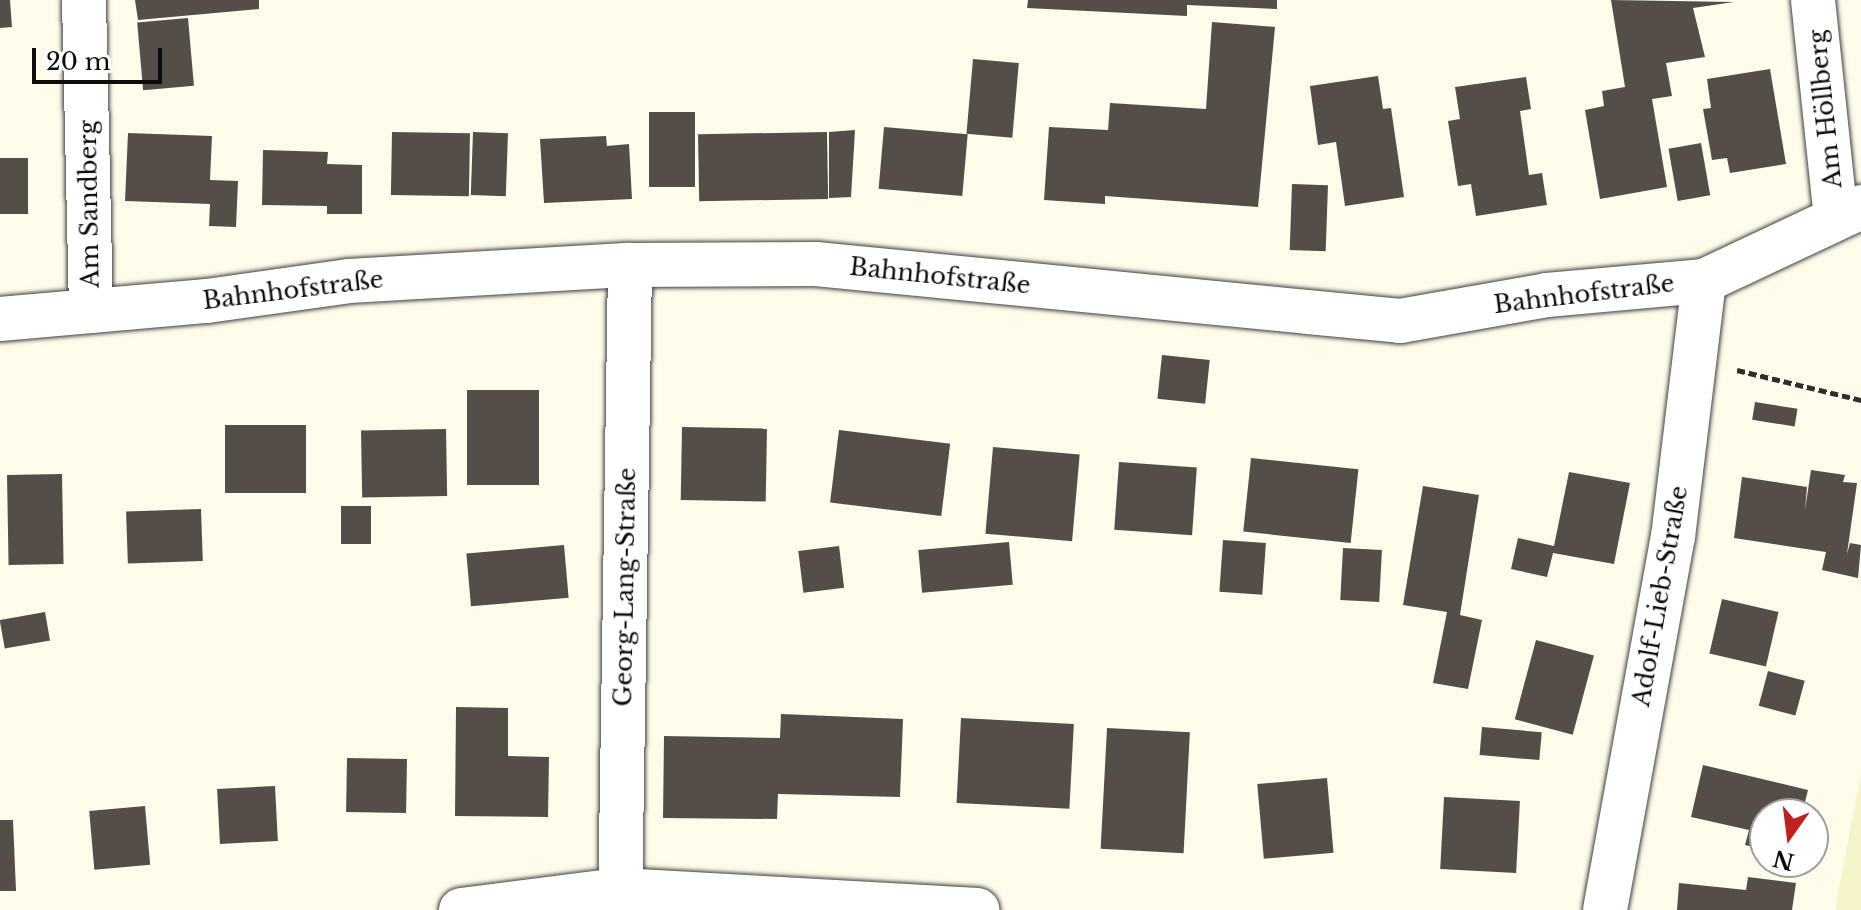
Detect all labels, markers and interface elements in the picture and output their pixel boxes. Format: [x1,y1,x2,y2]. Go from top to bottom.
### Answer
street label: Am Höllberg [1802,28,1848,190]
scale bar [36,32,166,82]
text: 20 m [46,47,111,76]
street label: Am Sandberg [73,120,105,288]
street label: Bahnhofstraße [848,252,1032,300]
street label: Bahnhofstraße [201,265,385,315]
street label: Bahnhofstraße [1492,269,1676,319]
street label: Georg-Lang-Straße [609,467,641,707]
street label: Adolf-Lieb-Straße [1626,483,1694,709]
north arrow [1749,798,1829,878]
text: N [1770,844,1797,875]

